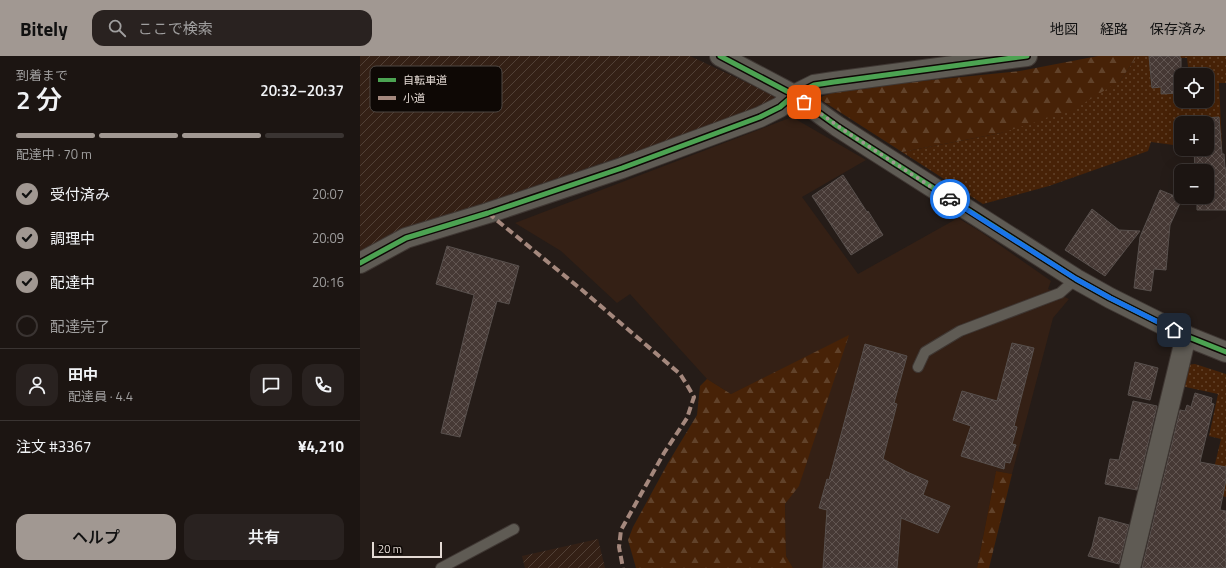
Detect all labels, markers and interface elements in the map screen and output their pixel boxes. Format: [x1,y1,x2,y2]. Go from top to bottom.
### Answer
search box [92,10,372,46]
text: Bitely [20,14,68,43]
icon: search [106,17,128,39]
text: ここで検索 [138,17,213,40]
text: 地図 [1050,18,1078,39]
text: 経路 [1100,18,1128,39]
text: 保存済み [1150,18,1206,39]
text: 到着まで [16,65,68,85]
legend [370,66,502,112]
map controls [1174,68,1214,204]
button: locate [1174,68,1214,108]
text: 自転車道 [403,72,447,88]
text: 20:32–20:37 [260,79,344,102]
text: 2 分 [16,80,62,119]
pin [787,85,821,119]
text: 小道 [403,90,425,106]
icon: bag [793,91,815,113]
button: + [1174,116,1214,156]
text: 配達中 · 70 m [16,144,92,164]
button: − [1174,164,1214,204]
courier [930,179,970,219]
icon: check [16,183,38,205]
text: 受付済み [50,183,110,206]
text: 20:07 [312,184,344,204]
icon: car [939,188,961,210]
icon: check [16,227,38,249]
text: 調理中 [50,227,95,250]
text: 20:09 [312,228,344,248]
icon: check [16,271,38,293]
text: 配達中 [50,271,95,294]
text: 20:16 [312,272,344,292]
pin [1157,313,1191,347]
text: 配達完了 [50,315,110,338]
icon: home [1163,319,1185,341]
text: 田中 [68,363,98,386]
button: person [16,364,58,406]
button: chat [250,364,292,406]
button: phone [302,364,344,406]
text: 配達員 · 4.4 [68,386,133,406]
text: 注文 #3367 [16,435,91,458]
text: ¥4,210 [298,435,344,458]
button: ヘルプ [16,514,176,560]
button: 共有 [184,514,344,560]
scale bar [372,540,442,559]
text: 20 m [378,541,402,557]

